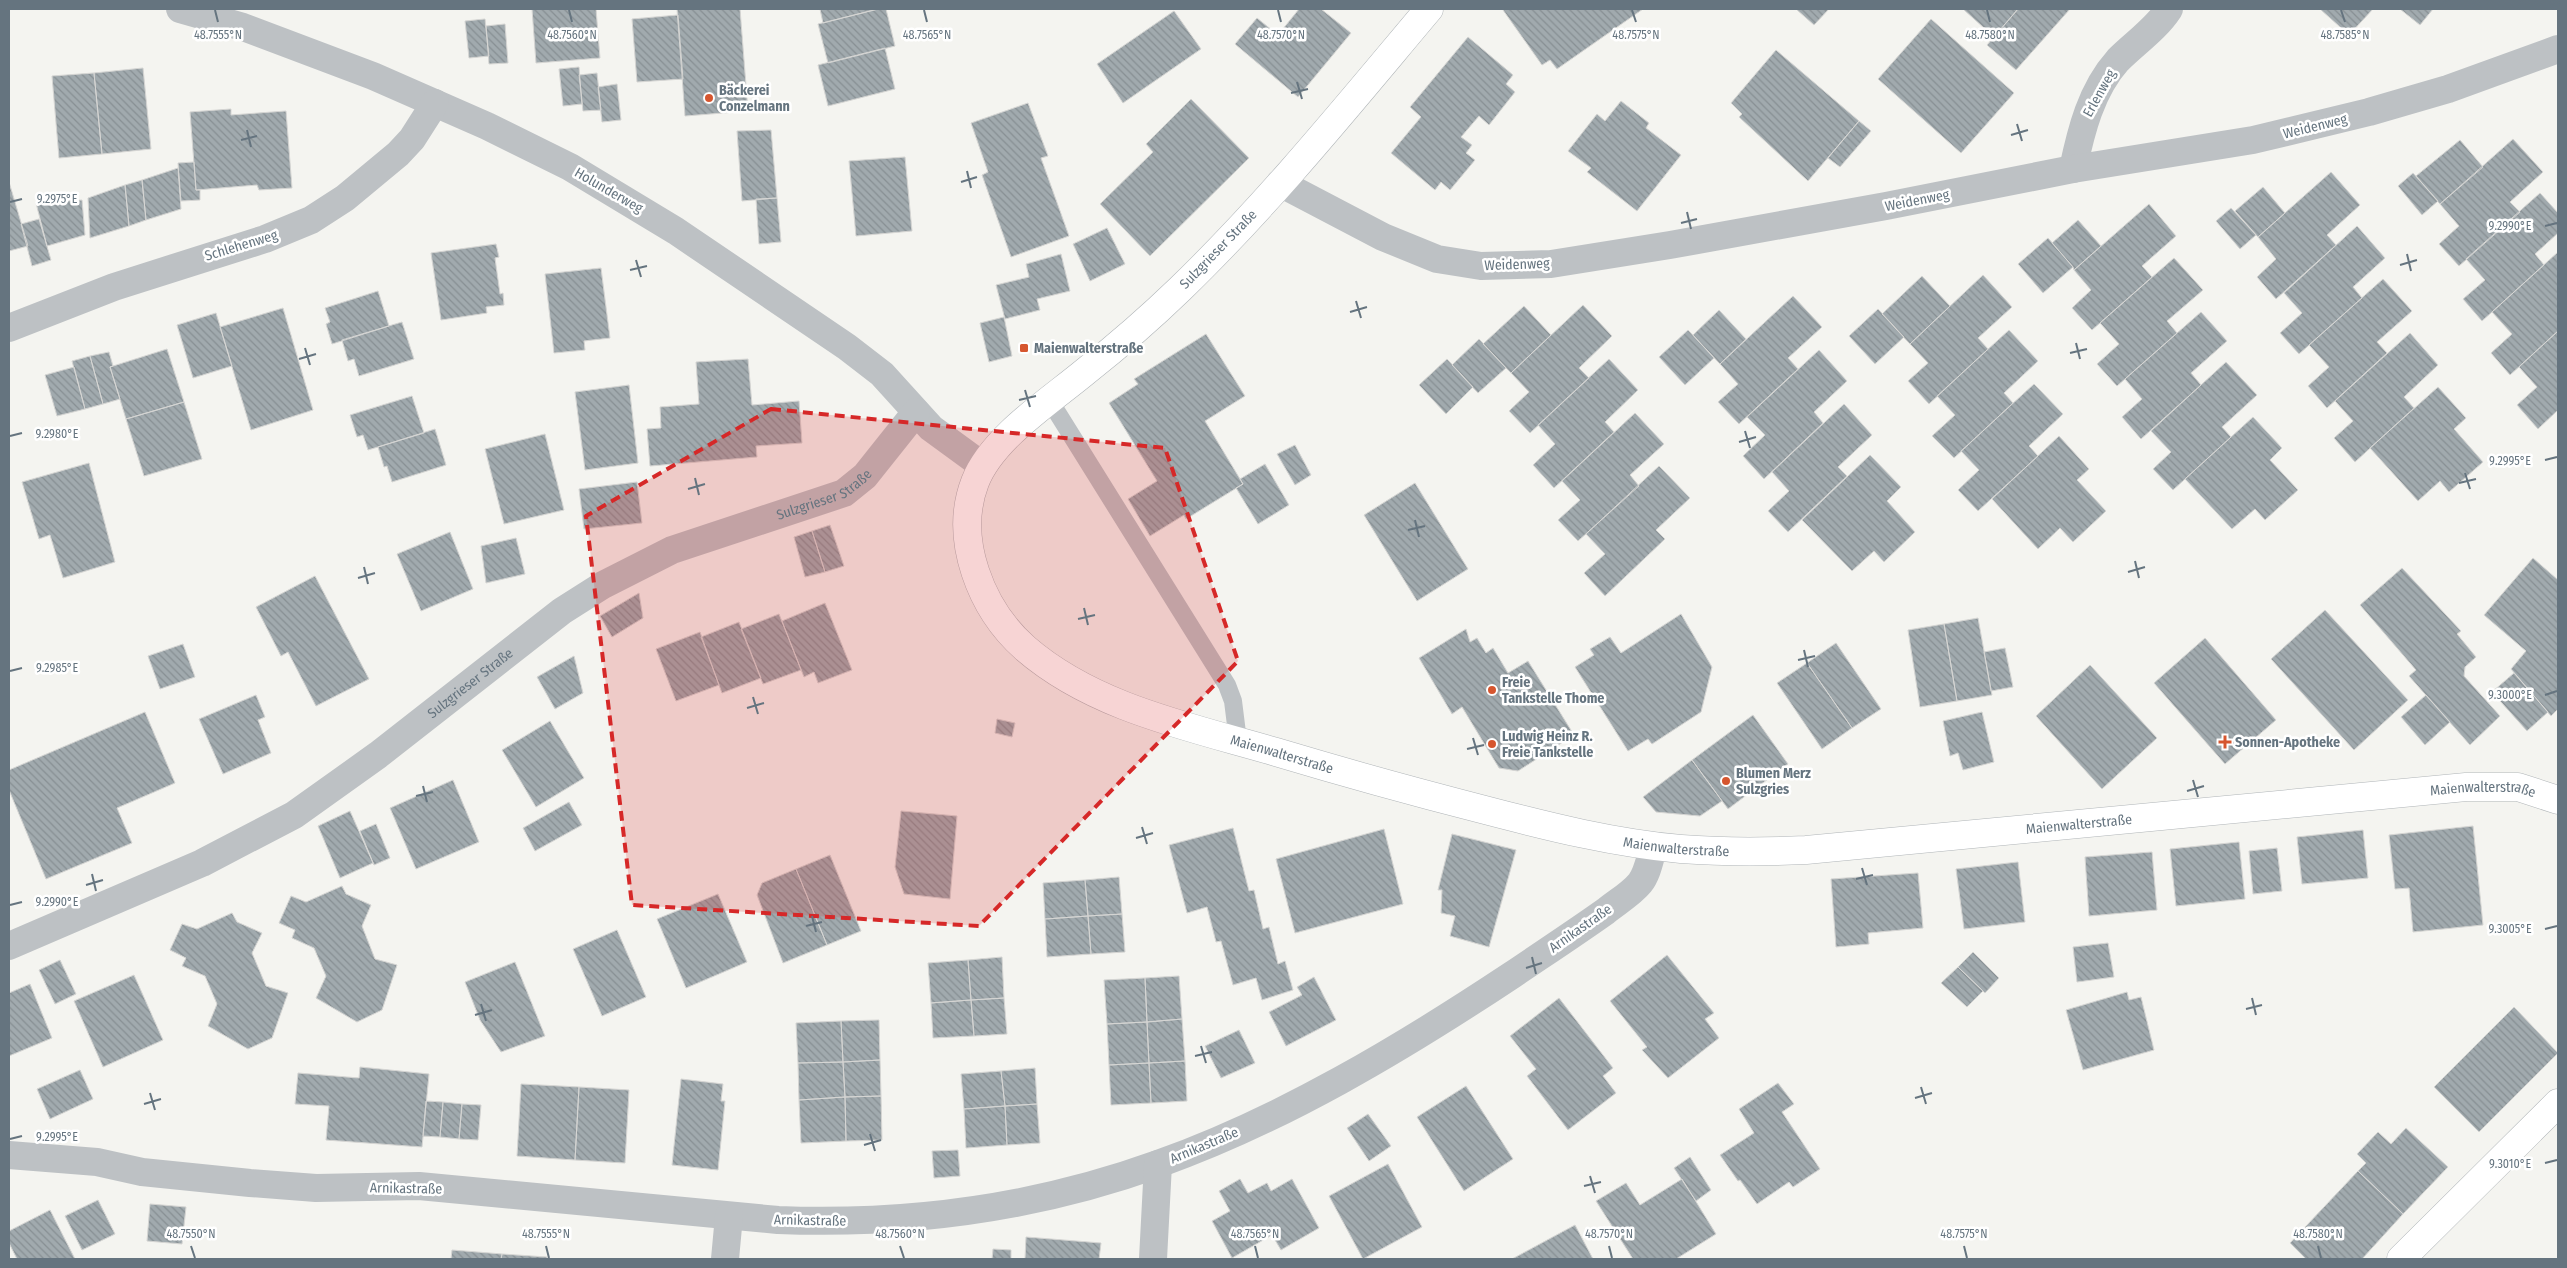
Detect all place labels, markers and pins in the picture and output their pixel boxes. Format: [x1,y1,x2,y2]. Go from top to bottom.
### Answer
place label: Bäckerei Conzelmann [719,82,790,115]
marker: Bäckerei Conzelmann [703,92,715,104]
place label: Maienwalterstraße [1034,340,1143,357]
marker: Maienwalterstraße [1018,342,1030,354]
place label: Freie Tankstelle Thome [1502,674,1604,707]
marker: Freie Tankstelle Thome [1486,684,1498,696]
place label: Ludwig Heinz R. Freie Tankstelle [1502,728,1593,761]
place label: Sonnen-Apotheke [2235,734,2340,751]
marker: Sonnen-Apotheke [2219,736,2231,748]
marker: Ludwig Heinz R. Freie Tankstelle [1486,738,1498,750]
place label: Blumen Merz Sulzgries [1736,765,1811,798]
marker: Blumen Merz Sulzgries [1720,775,1732,787]

